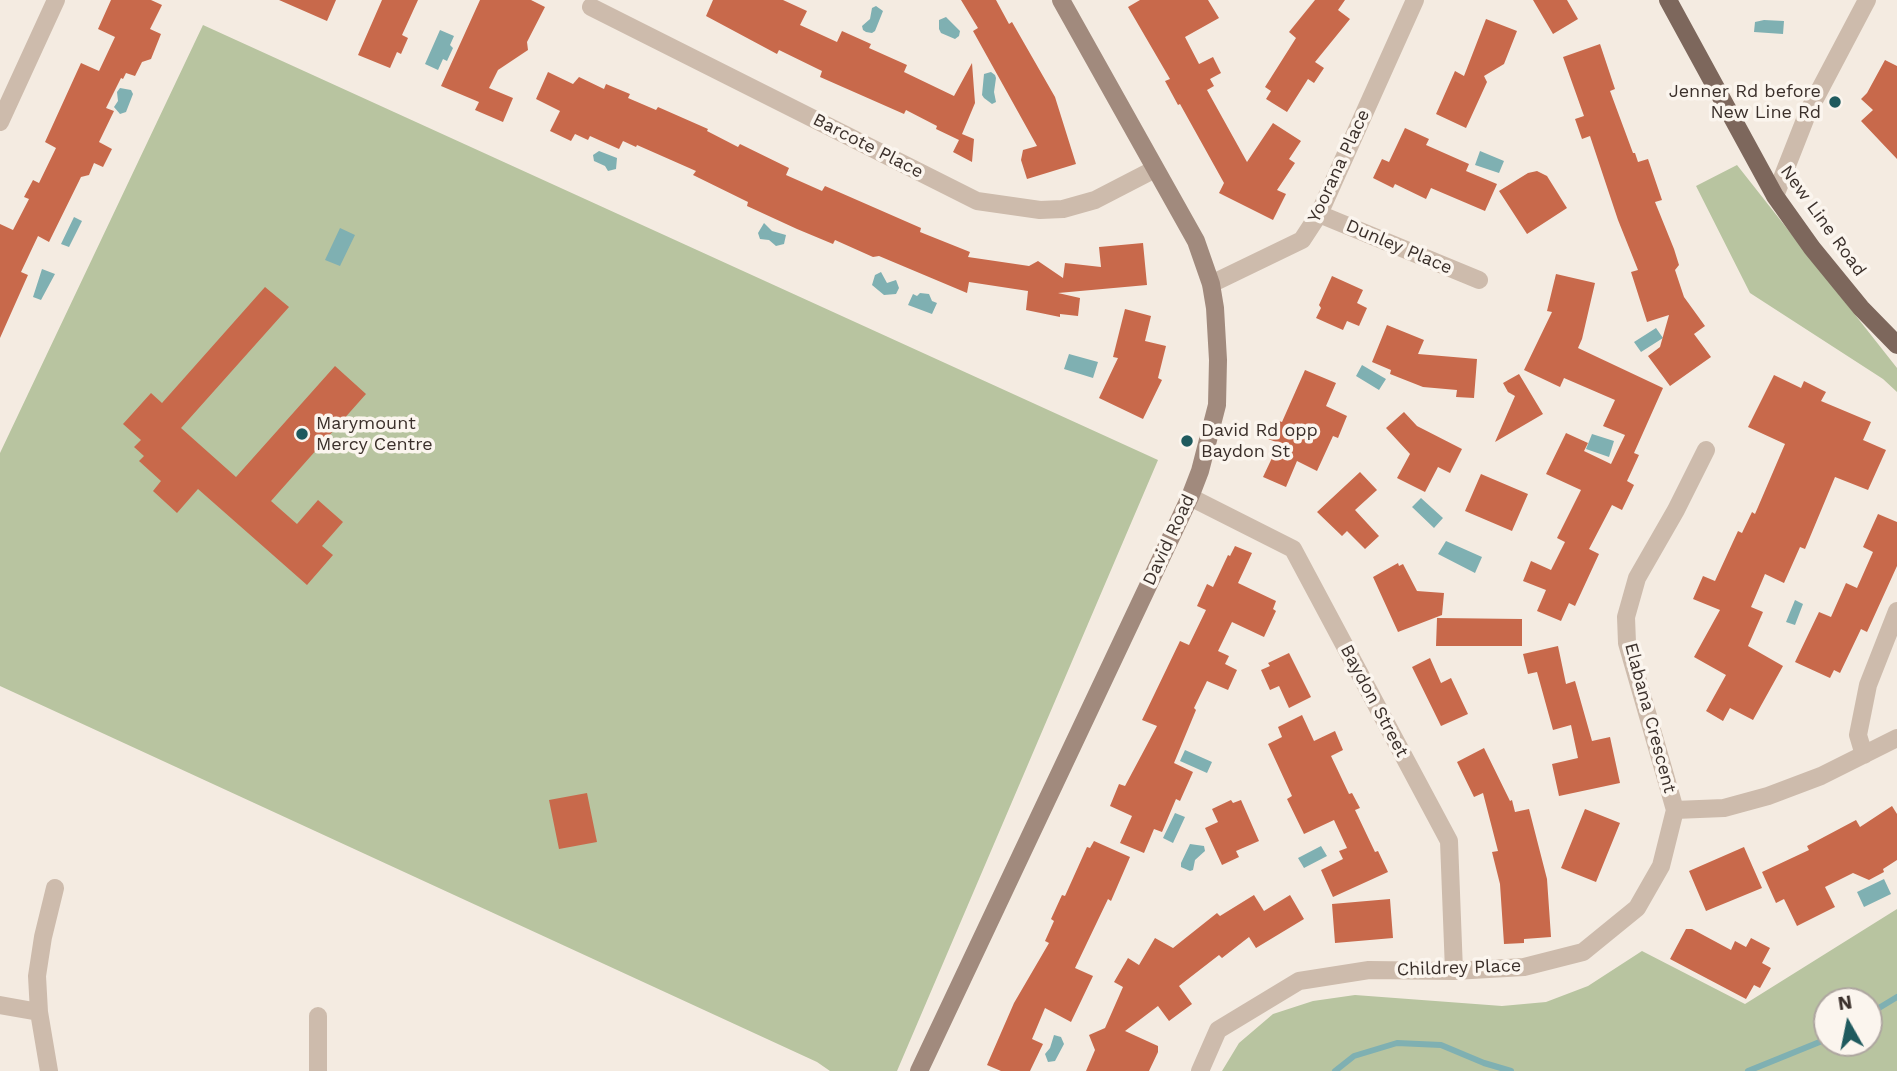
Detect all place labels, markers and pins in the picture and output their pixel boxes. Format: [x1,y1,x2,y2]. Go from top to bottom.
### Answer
place label: Jenner Rd before New Line Rd [1669,81,1821,124]
marker: Jenner Rd before New Line Rd [1827,94,1843,110]
place label: Marymount Mercy Centre [316,413,433,456]
place label: David Rd opp Baydon St [1201,420,1318,462]
marker: Marymount Mercy Centre [294,426,310,442]
marker: David Rd opp Baydon St [1179,433,1195,449]

